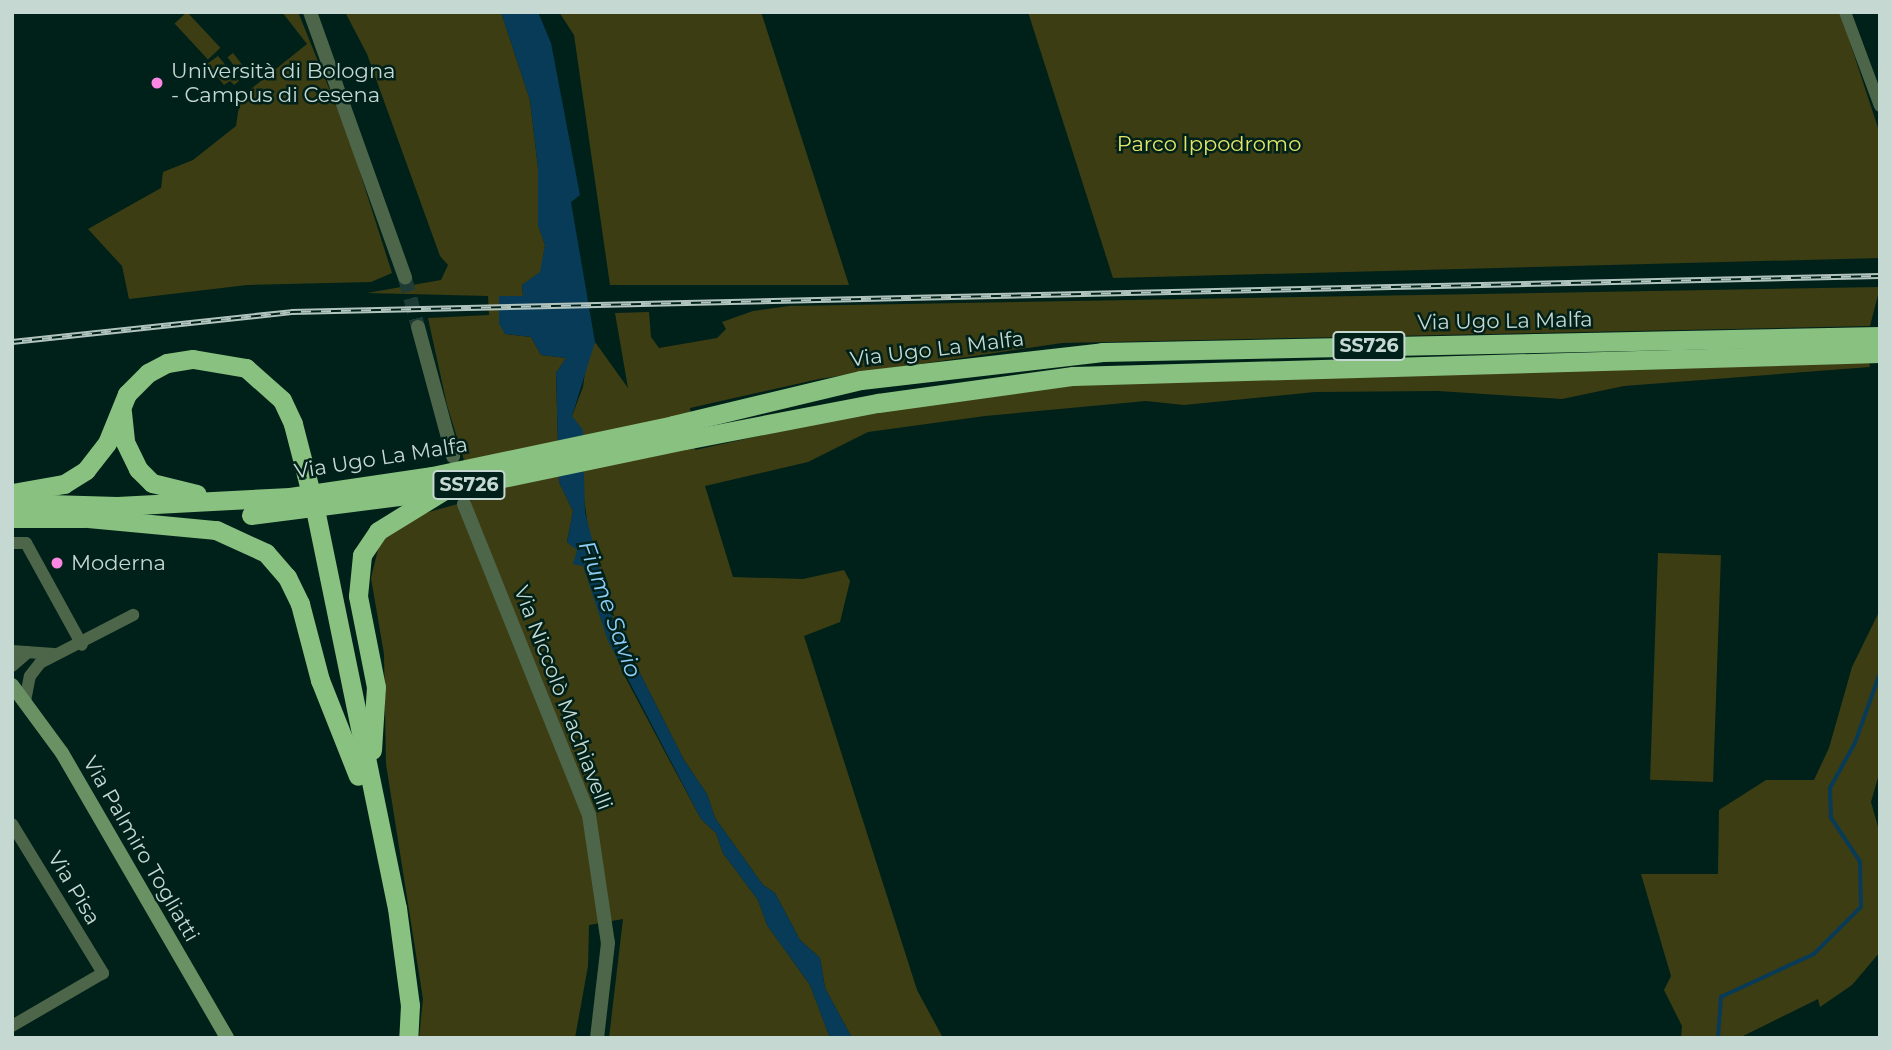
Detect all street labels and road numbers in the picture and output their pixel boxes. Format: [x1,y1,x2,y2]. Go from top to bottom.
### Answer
street label: Via Ugo La Malfa [1417,307,1593,335]
street label: Via Ugo La Malfa [849,326,1025,372]
road number: SS726 [1332,330,1406,362]
street label: Via Ugo La Malfa [293,432,469,484]
road number: SS726 [432,470,506,500]
street label: Via Niccolò Machiavelli [509,582,617,814]
street label: Via Palmiro Togliatti [78,752,204,946]
street label: Via Pisa [42,847,106,929]

